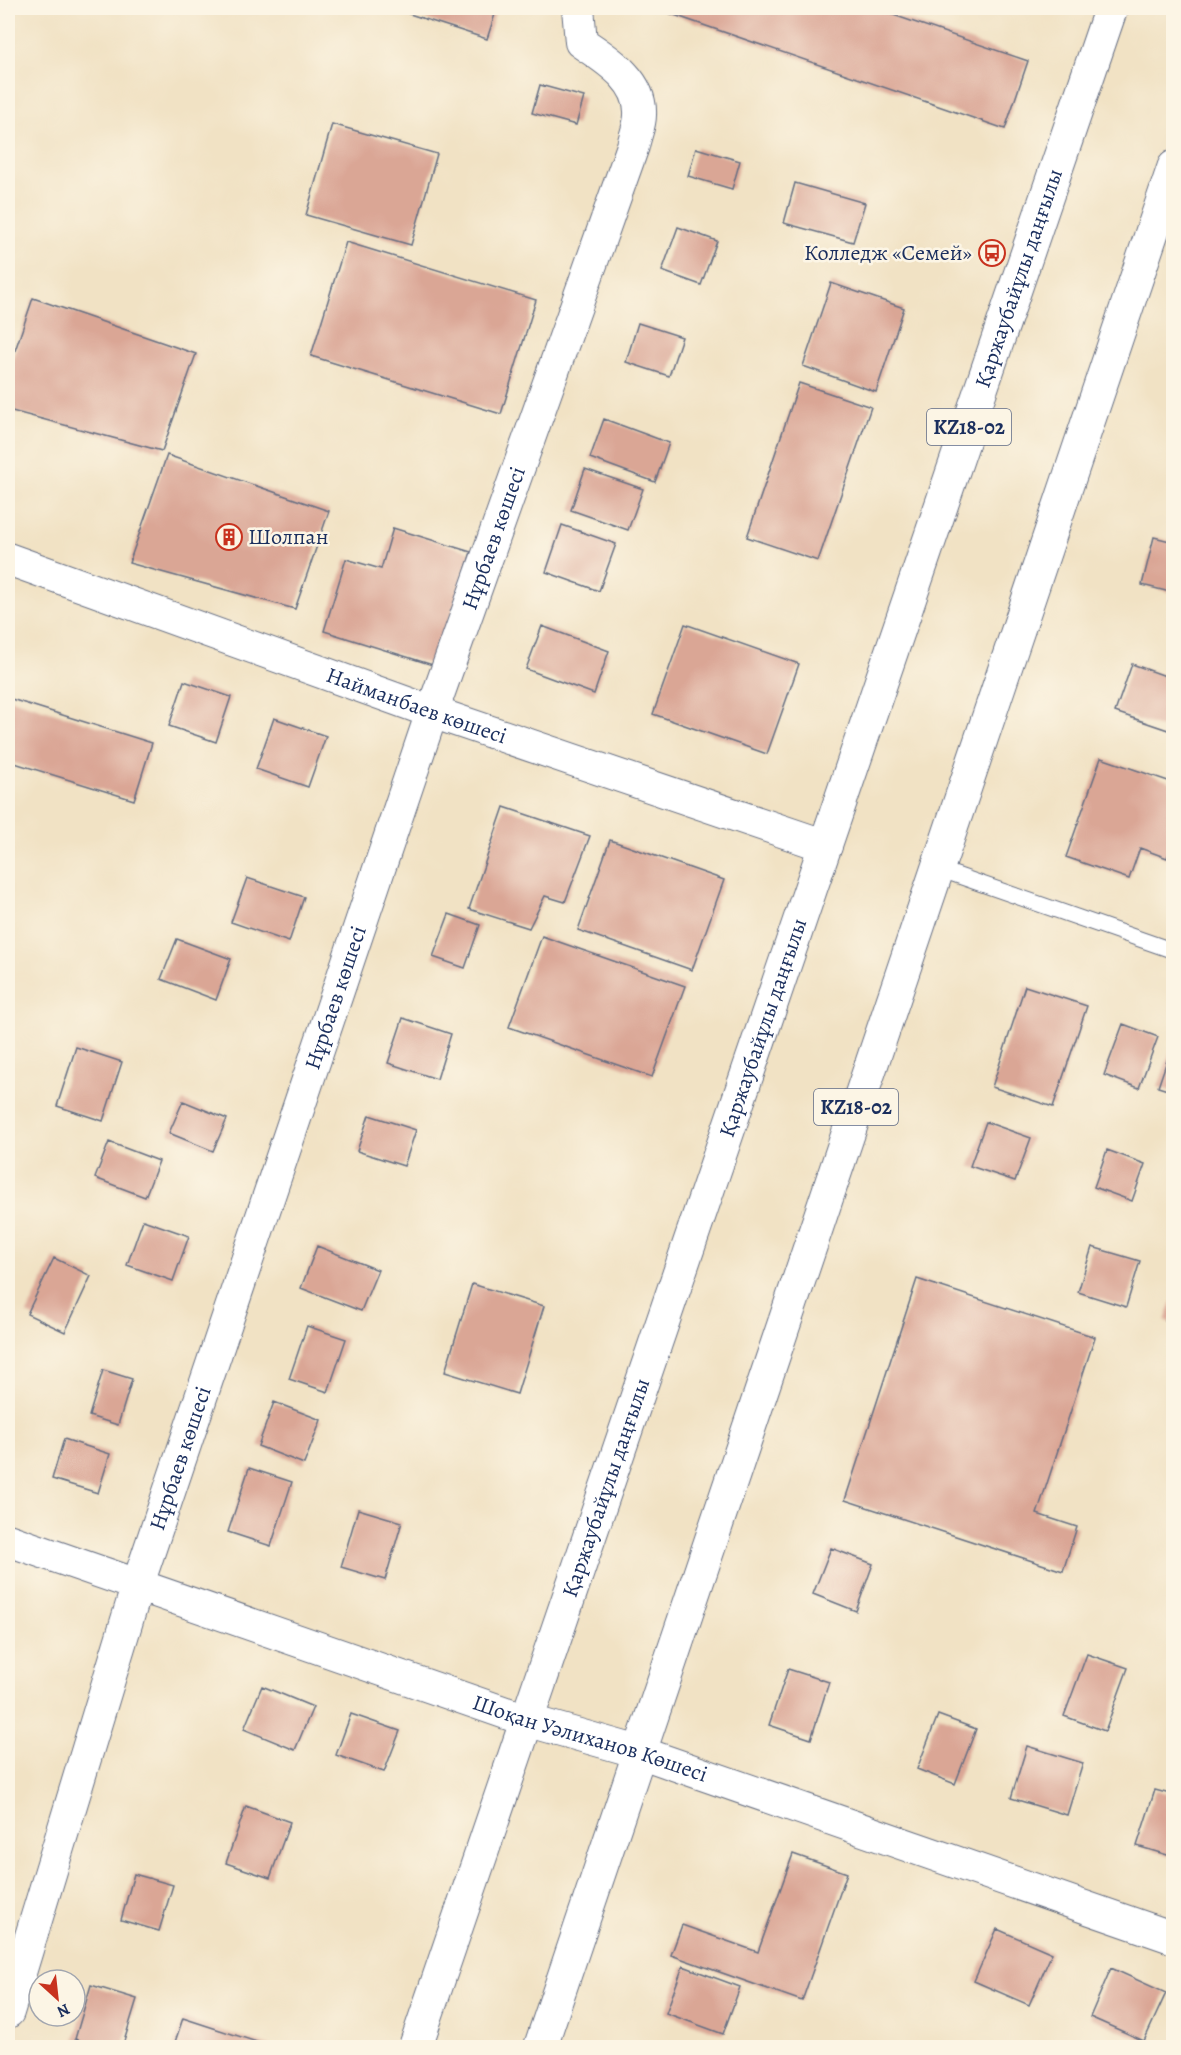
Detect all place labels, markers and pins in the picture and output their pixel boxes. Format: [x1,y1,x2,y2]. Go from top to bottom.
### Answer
place label: Колледж «Семей» [804,238,972,268]
bus stop icon: Колледж «Семей» [977,238,1007,268]
building icon: Шолпан [214,522,244,552]
place label: Шолпан [248,522,329,552]

